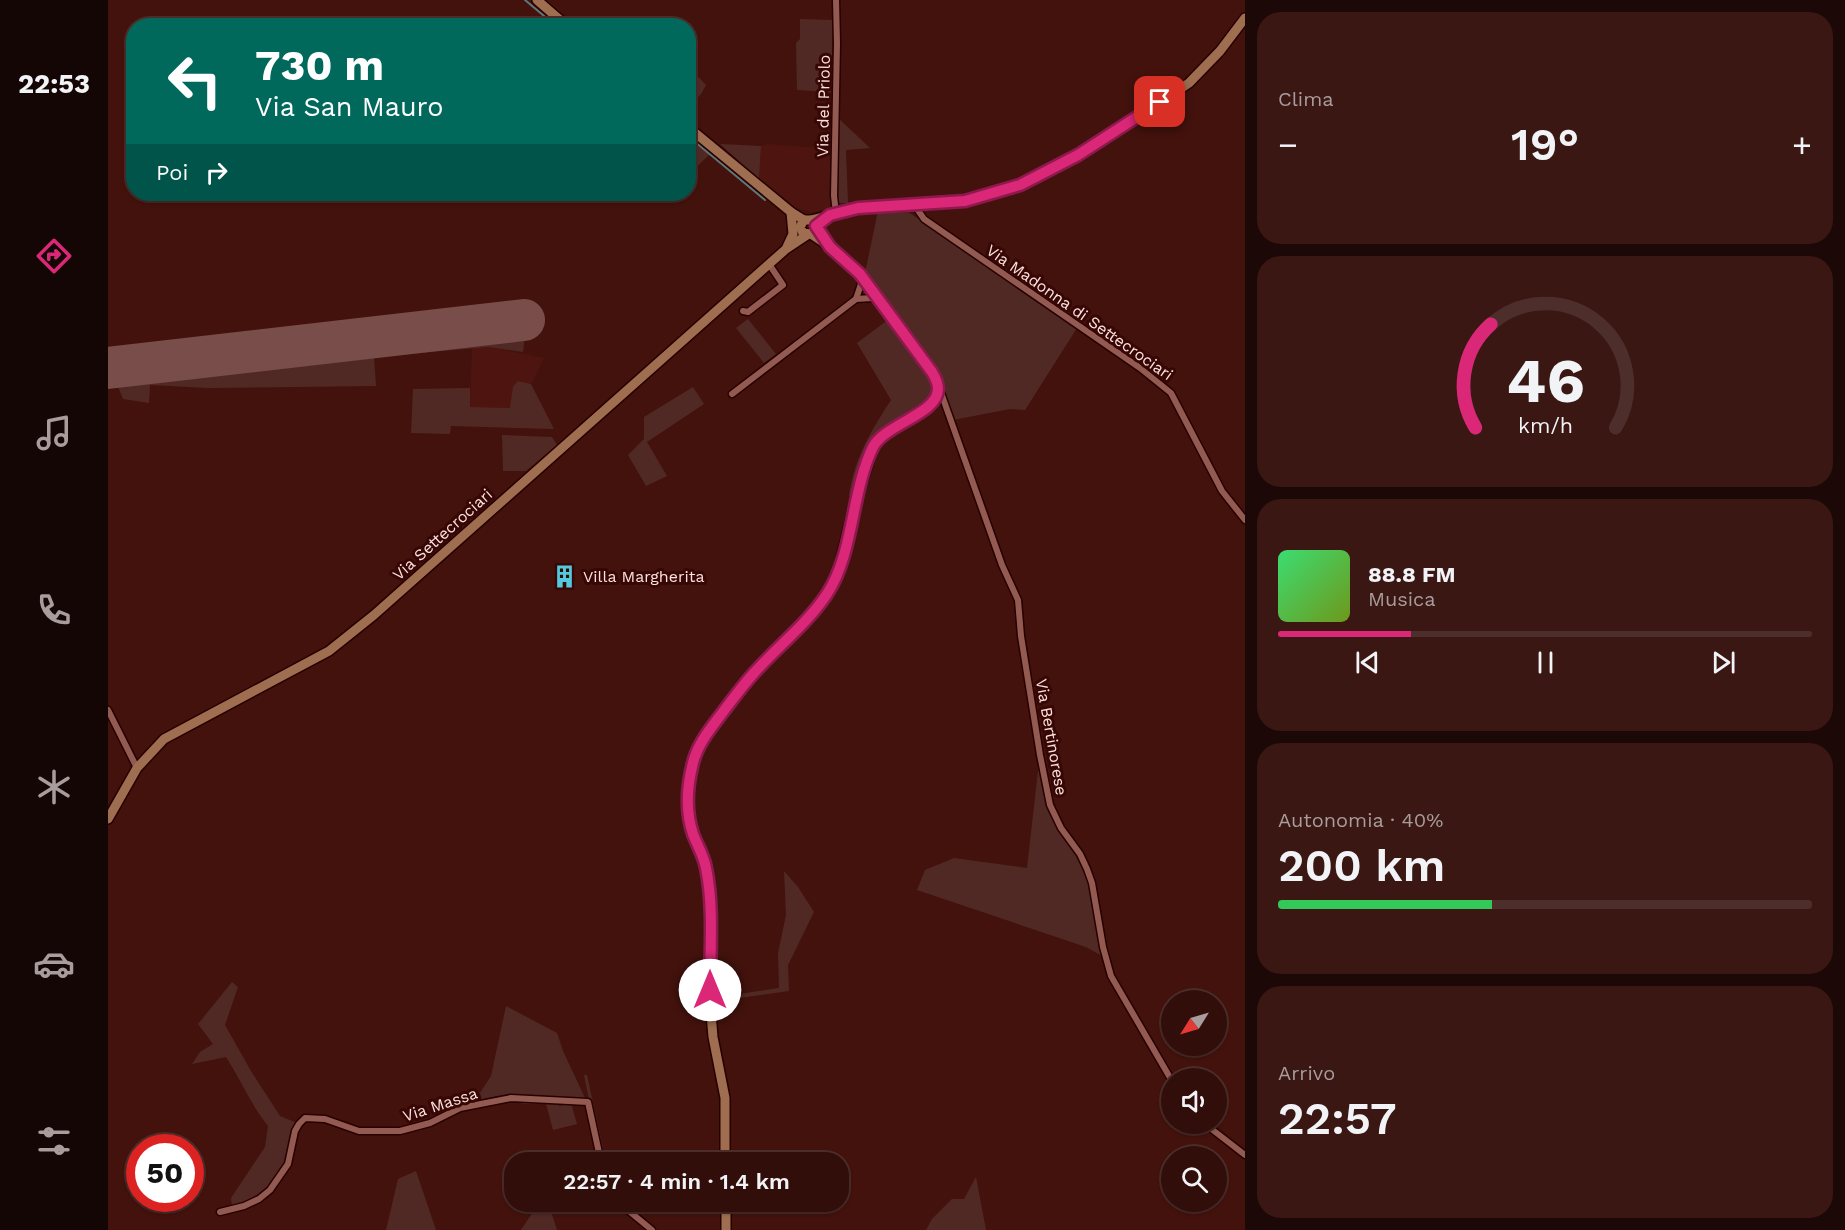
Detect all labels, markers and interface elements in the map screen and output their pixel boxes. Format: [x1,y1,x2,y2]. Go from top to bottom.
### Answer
text: 730 m [255,41,384,90]
icon: left [156,42,234,120]
street label: Via del Priolo [813,55,834,157]
text: 22:53 [18,68,90,100]
pin [1134,76,1185,127]
icon: arrive [1143,85,1176,118]
text: Clima [1278,87,1334,111]
text: Via San Mauro [255,91,443,123]
text: 19° [1511,118,1579,171]
text: − [1278,125,1298,164]
text: + [1792,125,1812,164]
icon: right [200,156,233,189]
text: Poi [156,160,188,185]
icon: directions [33,235,75,277]
street label: Via Madonna di Settecrociari [983,241,1177,384]
text: 46 [1506,345,1584,418]
icon: music [33,412,75,454]
text: km/h [1517,414,1573,439]
street label: Via Settecrociari [389,485,496,584]
text: 88.8 FM [1368,562,1456,587]
building icon: Villa Margherita [552,563,578,589]
place label: Villa Margherita [583,567,705,586]
text: Musica [1368,587,1436,611]
icon: phone [33,589,75,631]
icon: previous [1351,646,1384,679]
icon: pause [1529,646,1562,679]
icon: next [1707,646,1740,679]
street label: Via Bertinorese [1032,677,1071,797]
icon: climate [33,766,75,808]
text: Autonomia · 40% [1278,808,1443,832]
text: 200 km [1278,839,1445,892]
icon: car [33,943,75,985]
position arrow [678,958,742,1022]
north arrow [1161,990,1227,1056]
map controls [1161,990,1227,1212]
text: Arrivo [1278,1061,1335,1085]
button: sound [1161,1068,1227,1134]
street label: Via Massa [400,1083,480,1125]
text: 22:57 [1278,1092,1397,1145]
icon: filters [33,1120,75,1162]
speed limit sign: 50 [126,1134,204,1212]
button: search [1161,1146,1227,1212]
text: 22:57 · 4 min · 1.4 km [563,1169,790,1194]

